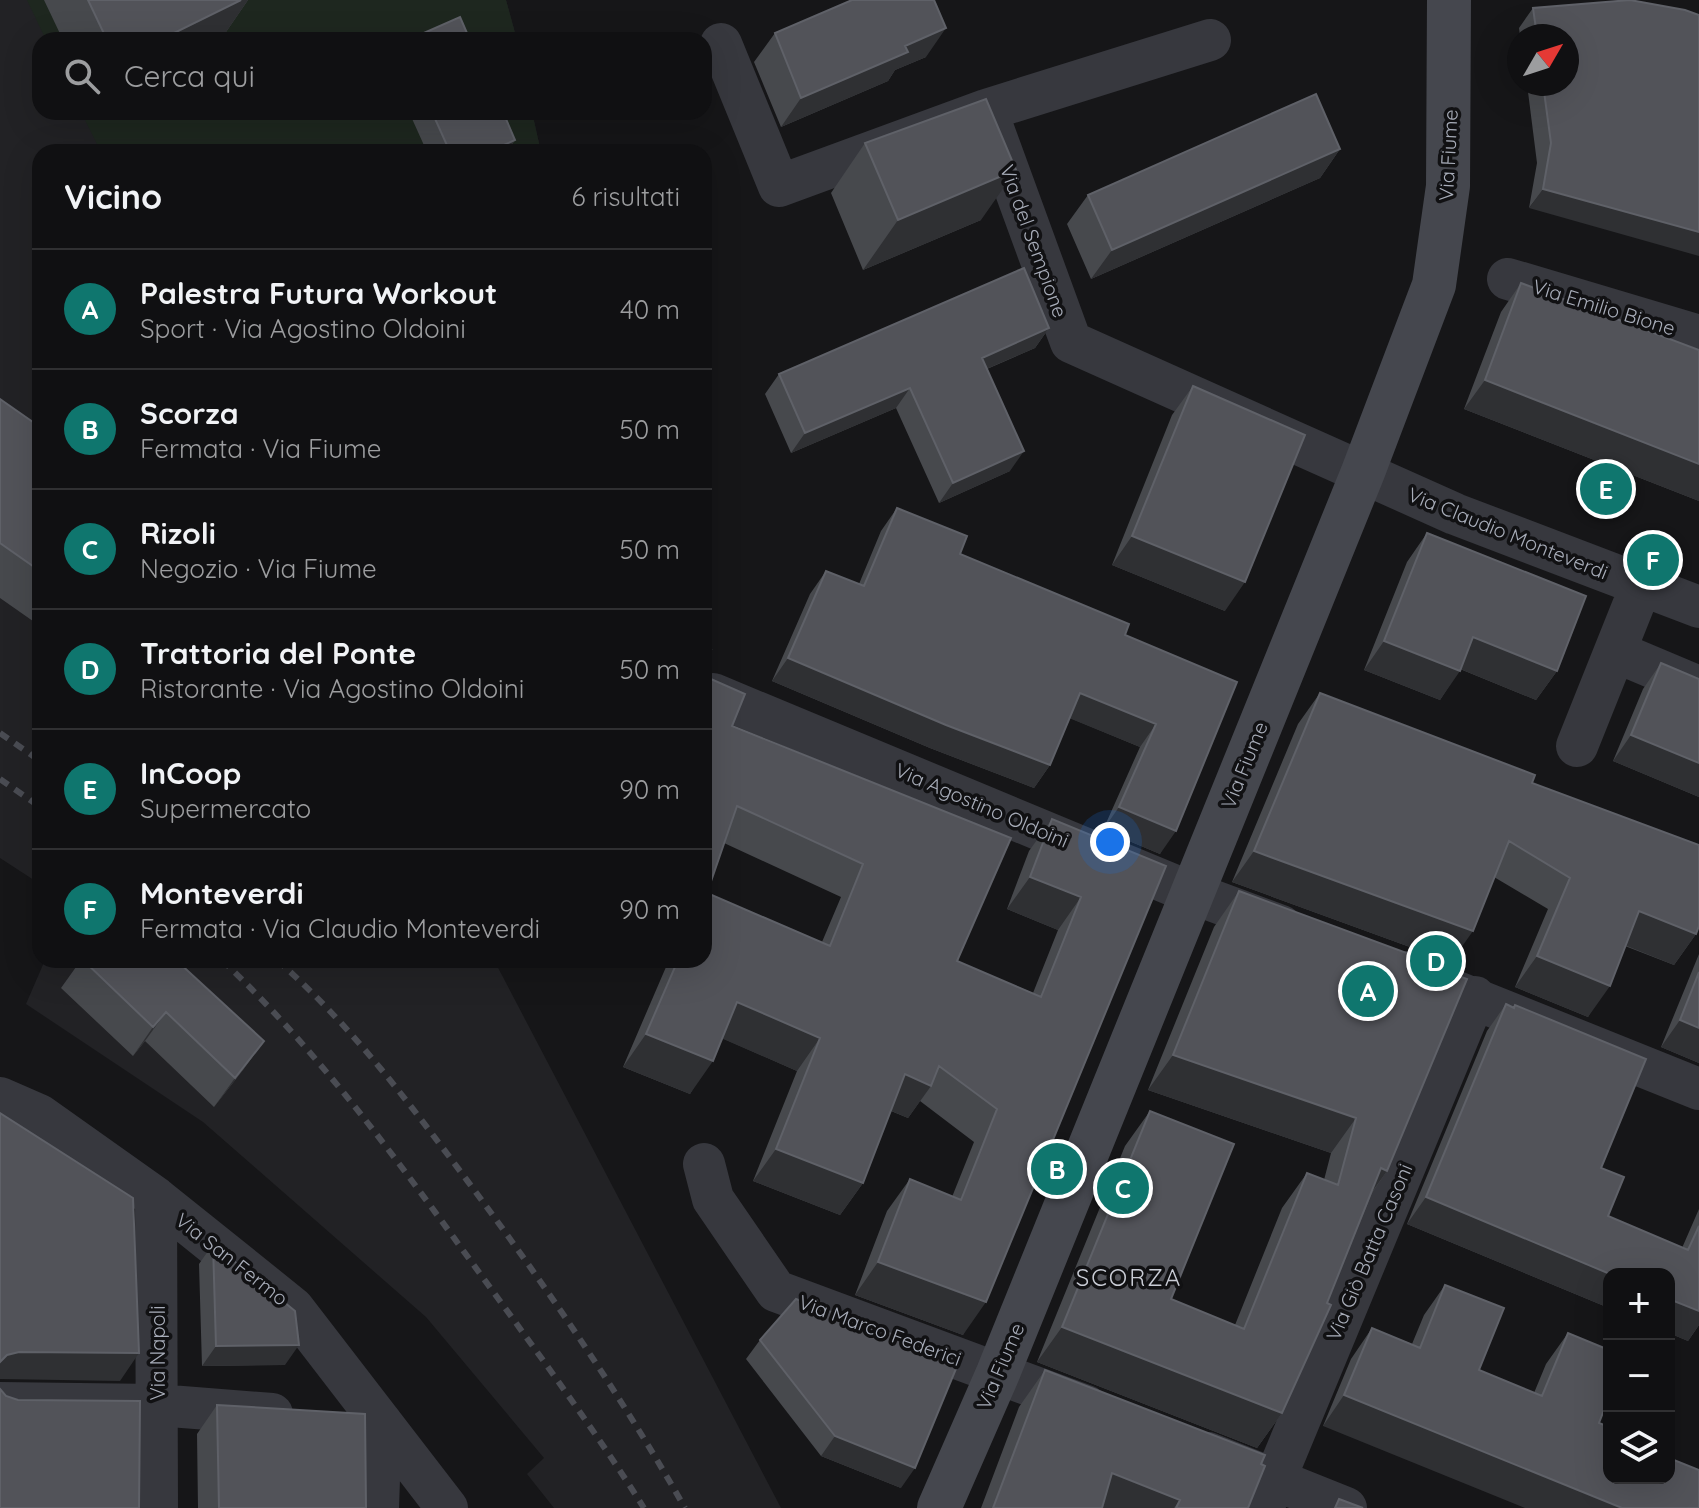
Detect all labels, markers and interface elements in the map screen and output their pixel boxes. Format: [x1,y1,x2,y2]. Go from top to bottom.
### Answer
north arrow [1507,24,1579,96]
search box [32,32,712,120]
icon: search [60,54,104,98]
text: Cerca qui [124,57,255,95]
street label: Via Fiume [1433,109,1463,201]
street label: Via del Sempione [995,161,1073,321]
text: Vicino [64,175,162,218]
text: 6 risultati [572,180,680,213]
street label: Via Emilio Bione [1530,273,1678,341]
text: Palestra Futura Workout [140,274,497,312]
text: A [82,293,98,326]
text: 40 m [620,293,680,326]
text: Sport · Via Agostino Oldoini [140,312,466,345]
text: Scorza [140,394,239,432]
text: B [81,413,99,446]
text: 50 m [620,413,680,446]
text: Fermata · Via Fiume [140,432,382,465]
pin: E [1580,459,1632,519]
street label: Via Claudio Monteverdi [1404,481,1612,585]
text: Rizoli [140,514,216,552]
pin: F [1627,530,1679,590]
text: C [82,533,98,566]
text: 50 m [620,533,680,566]
text: Negozio · Via Fiume [140,552,377,585]
text: Trattoria del Ponte [140,634,416,672]
text: D [81,653,99,686]
text: 50 m [620,653,680,686]
text: Ristorante · Via Agostino Oldoini [140,672,524,705]
street label: Via Fiume [1215,718,1273,812]
text: InCoop [140,754,241,792]
street label: Via Agostino Oldoini [892,757,1072,853]
text: E [83,773,97,806]
text: 90 m [619,773,680,806]
text: Supermercato [140,792,311,825]
your location [1090,822,1130,862]
text: Monteverdi [140,874,304,912]
text: F [83,893,97,926]
text: 90 m [619,893,680,926]
text: Fermata · Via Claudio Monteverdi [140,912,540,945]
pin: D [1410,931,1462,991]
pin: A [1342,961,1394,1021]
pin: B [1031,1139,1083,1199]
pin: C [1097,1158,1149,1218]
street label: Via Giò Batta Casoni [1320,1160,1418,1344]
street label: Via San Fermo [171,1207,293,1311]
district label: SCORZA [1076,1262,1182,1292]
map controls [1603,1268,1675,1484]
button: + [1603,1268,1675,1340]
street label: Via Marco Federici [795,1289,965,1371]
street label: Via Napoli [145,1306,170,1400]
street label: Via Fiume [971,1319,1029,1413]
button: − [1603,1340,1675,1412]
button: layers [1603,1412,1675,1484]

